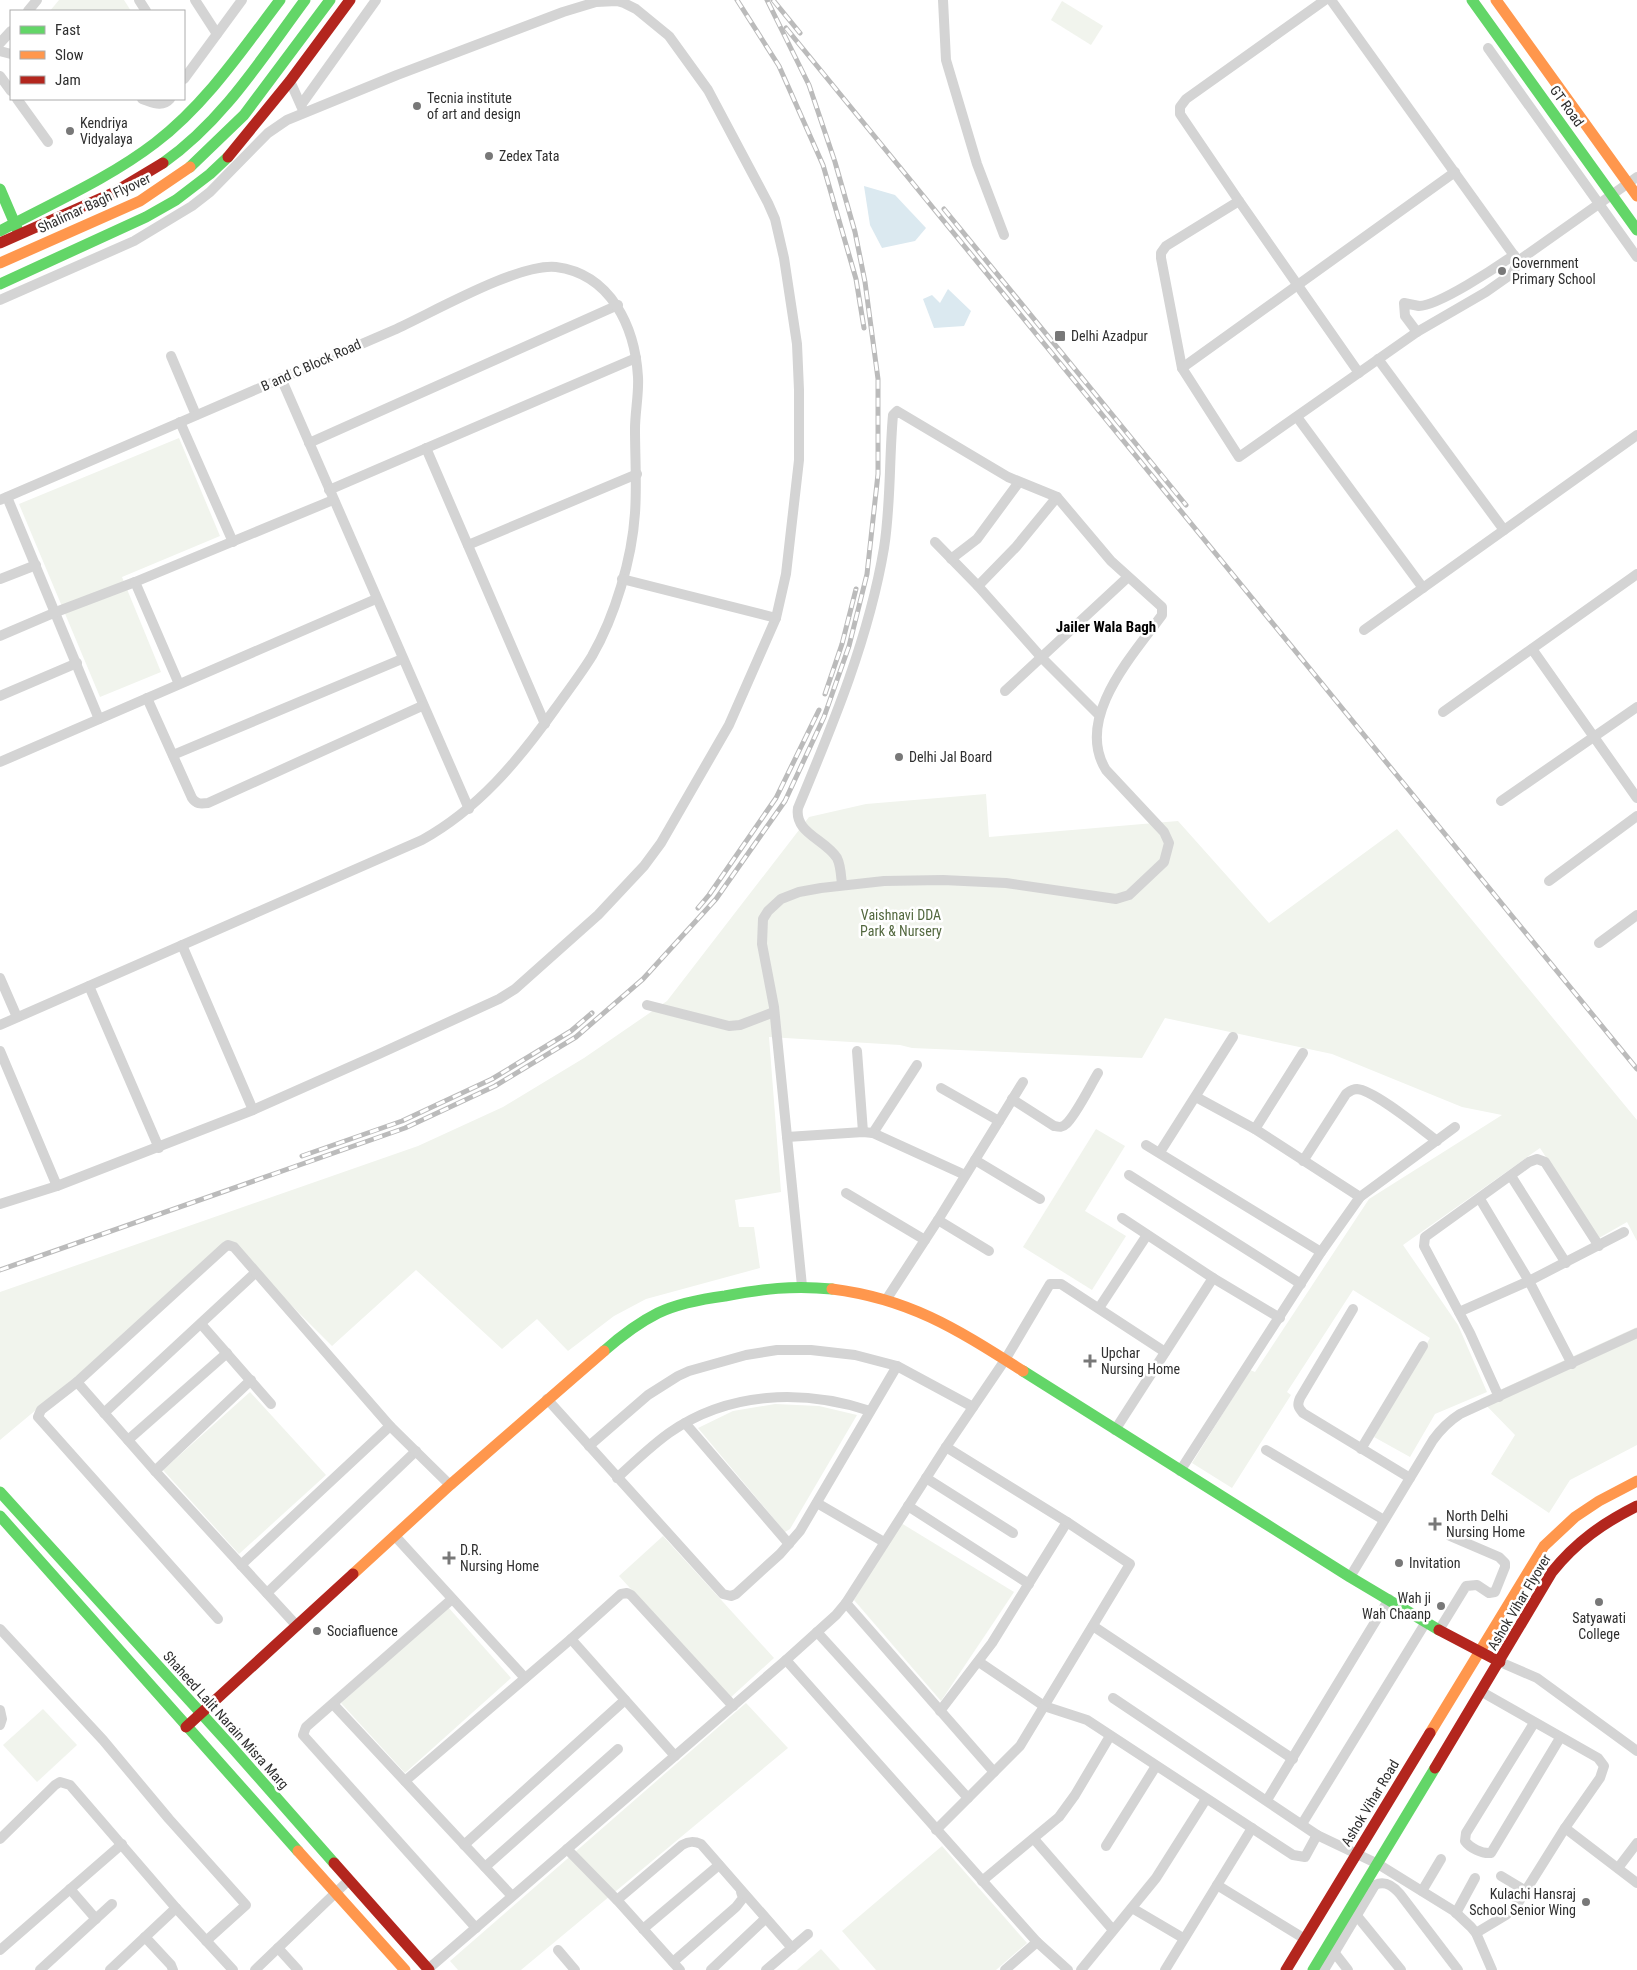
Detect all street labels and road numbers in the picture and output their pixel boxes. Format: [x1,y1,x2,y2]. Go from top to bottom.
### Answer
street label: GT Road [1547,82,1587,130]
street label: Shalimar Bagh Flyover [35,170,153,236]
street label: B and C Block Road [259,336,363,394]
street label: Ashok Vihar Flyover [1484,1551,1554,1653]
street label: Shaheed Lalit Narain Misra Marg [160,1648,292,1792]
street label: Ashok Vihar Road [1338,1757,1402,1849]

